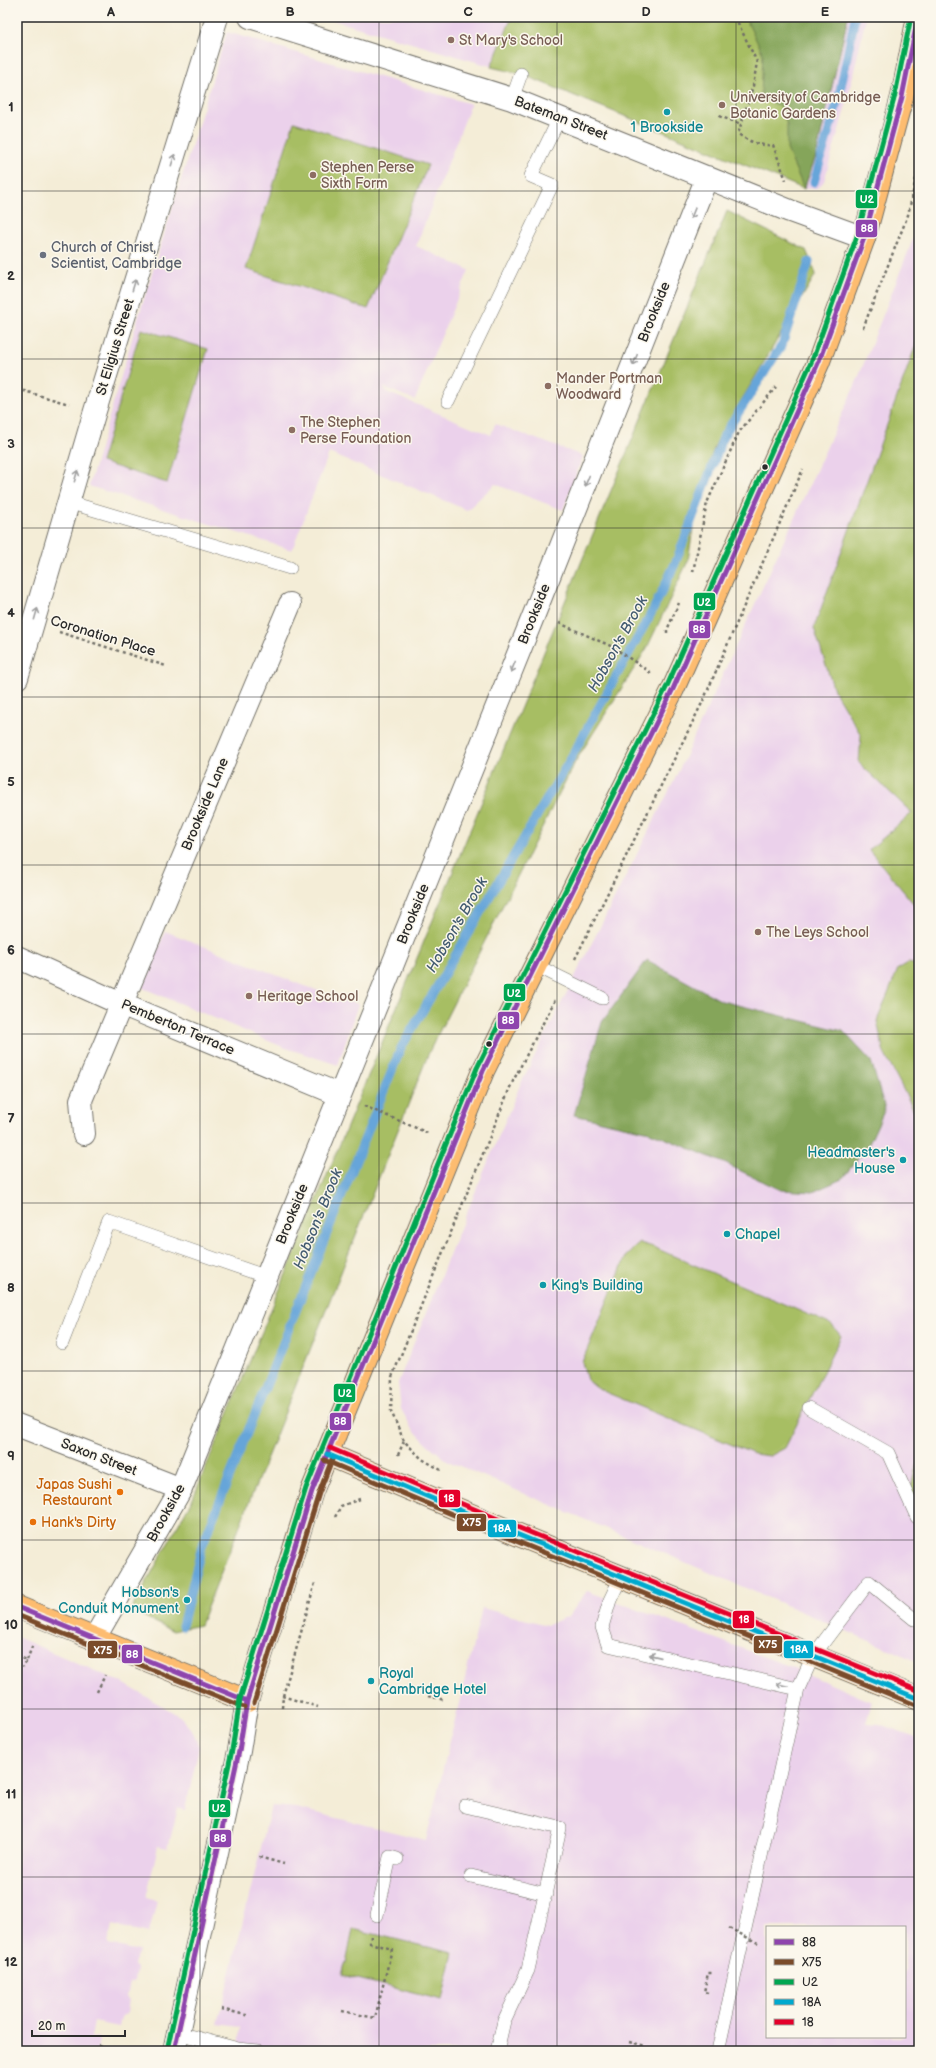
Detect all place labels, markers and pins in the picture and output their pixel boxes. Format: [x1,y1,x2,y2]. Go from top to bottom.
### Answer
place label: St Mary's School [459,32,563,49]
marker: St Mary's School [446,35,456,45]
place label: University of Cambridge Botanic Gardens [730,89,881,122]
marker: University of Cambridge Botanic Gardens [717,100,727,110]
marker: 1 Brookside [662,107,672,117]
place label: 1 Brookside [631,119,703,136]
place label: Stephen Perse Sixth Form [321,159,414,192]
marker: Stephen Perse Sixth Form [308,170,318,180]
place label: Church of Christ, Scientist, Cambridge [51,239,182,272]
marker: Church of Christ, Scientist, Cambridge [38,250,48,260]
place label: Mander Portman Woodward [556,370,662,403]
marker: Mander Portman Woodward [543,381,553,391]
place label: The Stephen Perse Foundation [300,414,412,447]
marker: The Stephen Perse Foundation [287,425,297,435]
unlabelled marker [760,462,770,472]
place label: The Leys School [766,924,869,941]
marker: The Leys School [753,927,763,937]
place label: Heritage School [257,988,358,1005]
marker: Heritage School [244,991,254,1001]
unlabelled marker [484,1039,494,1049]
place label: Headmaster's House [807,1144,895,1177]
marker: Headmaster's House [898,1155,908,1165]
place label: Chapel [735,1226,780,1243]
marker: Chapel [722,1229,732,1239]
place label: King's Building [551,1277,643,1294]
marker: King's Building [538,1280,548,1290]
place label: Japas Sushi Restaurant [36,1476,113,1509]
marker: Japas Sushi Restaurant [115,1487,125,1497]
place label: Hank's Dirty [41,1514,117,1531]
marker: Hank's Dirty [28,1517,38,1527]
place label: Hobson's Conduit Monument [58,1584,180,1617]
marker: Hobson's Conduit Monument [182,1595,192,1605]
place label: Royal Cambridge Hotel [379,1665,486,1698]
marker: Royal Cambridge Hotel [366,1676,376,1686]

